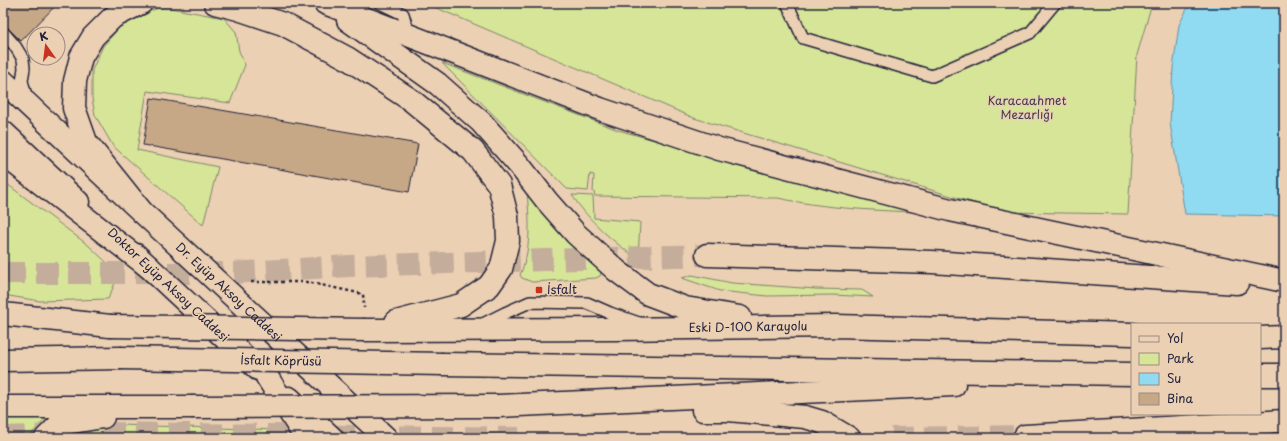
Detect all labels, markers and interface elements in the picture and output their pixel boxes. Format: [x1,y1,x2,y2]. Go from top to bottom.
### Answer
north arrow [26,26,66,66]
text: K [37,27,49,45]
park label: Karacaahmet Mezarlığı [987,91,1067,123]
street label: Doktor Eyüp Aksoy Caddesi [104,223,233,345]
street label: Dr. Eyüp Aksoy Caddesi [172,238,286,345]
place label: İsfalt [547,280,577,298]
marker: İsfalt [534,285,544,295]
street label: Eski D-100 Karayolu [689,316,807,336]
legend [1131,323,1261,415]
text: Yol [1167,329,1183,347]
text: Park [1167,349,1194,367]
street label: İsfalt Köprüsü [240,350,322,370]
text: Su [1167,369,1181,387]
text: Bina [1167,389,1193,407]

